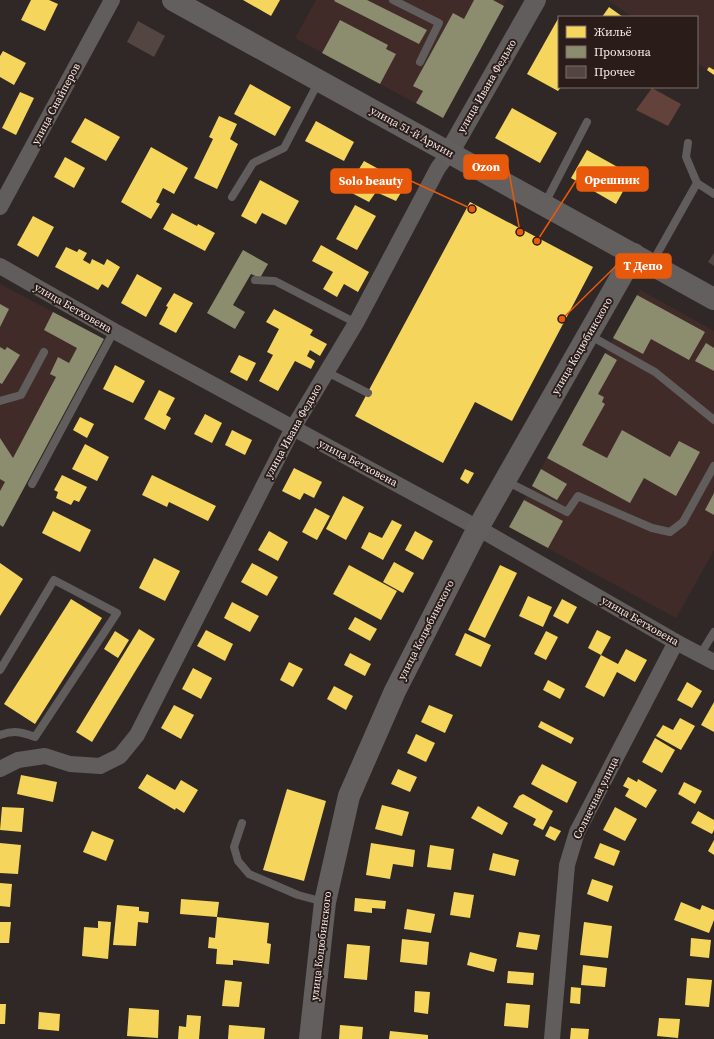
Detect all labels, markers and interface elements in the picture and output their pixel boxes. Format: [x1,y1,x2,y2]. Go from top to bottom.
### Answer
legend [558,16,698,88]
text: Жильё [594,24,632,40]
street label: улица Ивана Федько [454,36,520,136]
text: Промзона [594,44,652,60]
street label: улица Снайперов [28,60,84,147]
text: Прочее [594,64,635,80]
street label: улица 51-й Армии [368,103,456,161]
callout: Ozon [464,155,508,179]
text: Ozon [472,159,501,175]
callout: Орешник [577,167,648,191]
callout: Solo beauty [331,169,411,193]
text: Орешник [584,172,640,188]
text: Solo beauty [339,173,404,189]
callout: Т Депо [616,254,671,278]
text: Т Депо [623,258,663,274]
street label: улица Бетховена [31,280,115,336]
street label: улица Коцюбинского [548,295,616,397]
street label: улица Ивана Федько [261,381,325,481]
street label: улица Бетховена [316,436,400,490]
street label: улица Коцюбинского [394,577,458,683]
street label: улица Бетховена [598,593,682,649]
street label: Солнечная улица [570,754,623,842]
street label: улица Коцюбинского [307,890,335,1002]

